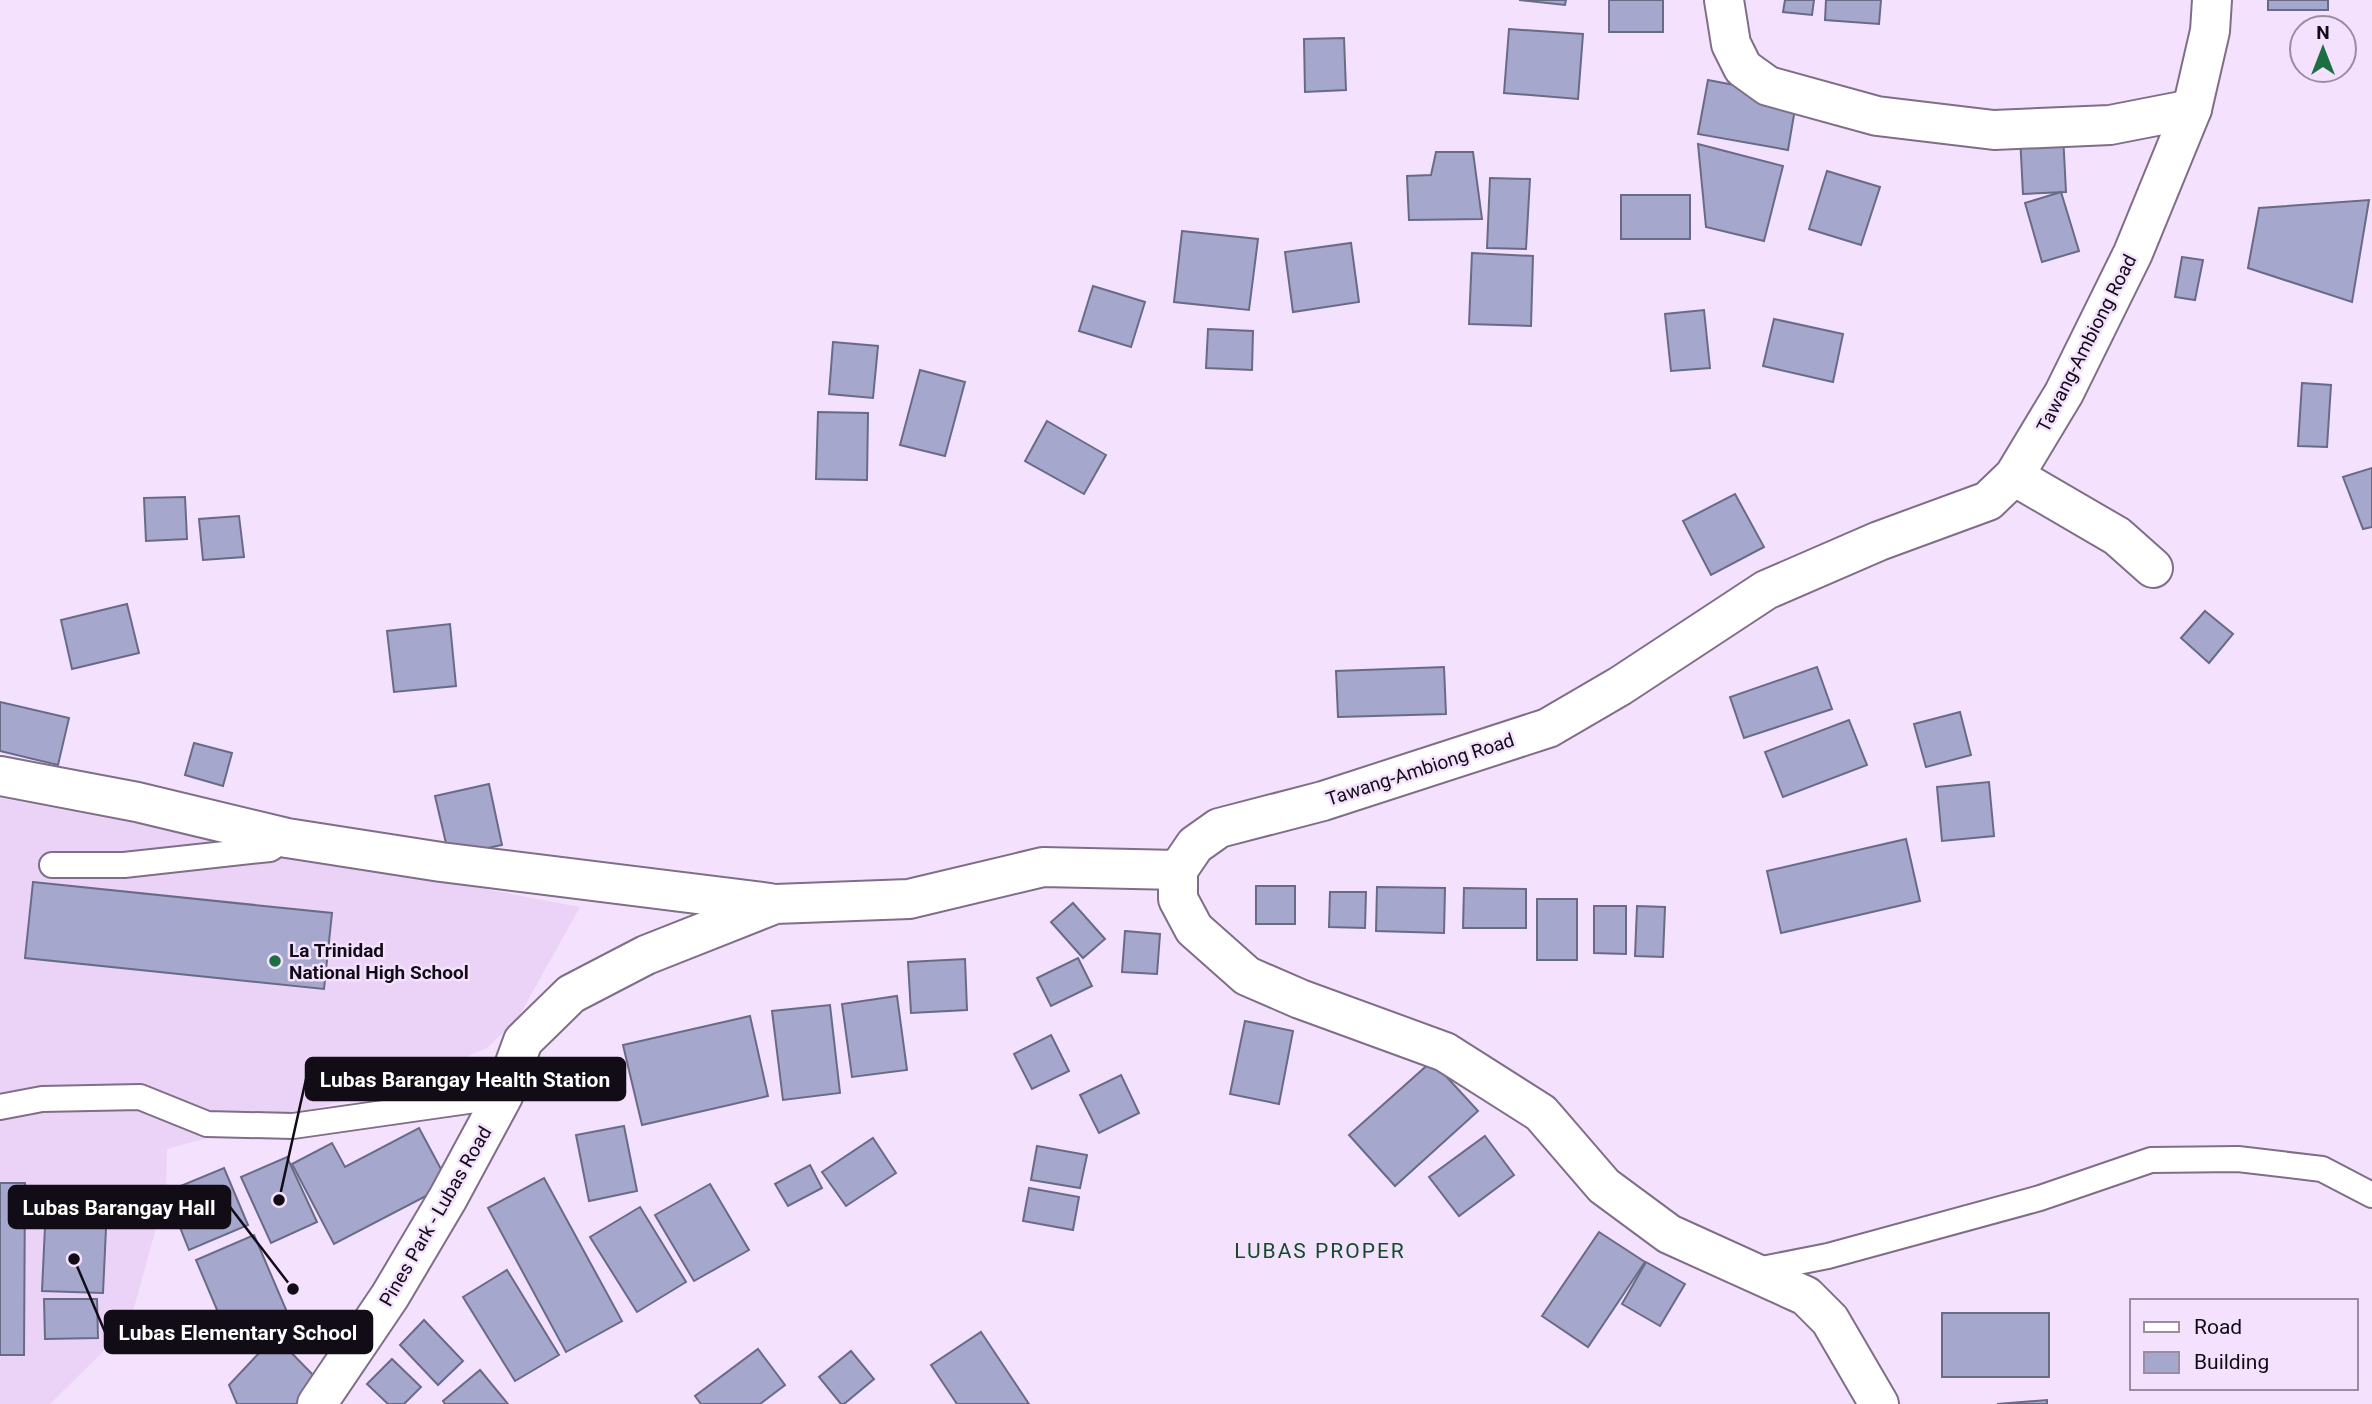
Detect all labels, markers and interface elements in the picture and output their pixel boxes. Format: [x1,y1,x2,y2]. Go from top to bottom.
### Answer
north arrow [2288,14,2358,84]
text: N [2316,21,2330,44]
street label: Tawang-Ambiong Road [2032,251,2141,436]
street label: Tawang-Ambiong Road [1323,728,1517,811]
place label: La Trinidad National High School [289,939,469,984]
marker: La Trinidad National High School [267,953,283,969]
callout: Lubas Barangay Health Station [306,1058,625,1100]
text: Lubas Barangay Health Station [320,1068,610,1092]
street label: Pines Park - Lubas Road [374,1122,496,1310]
callout: Lubas Barangay Hall [9,1186,230,1228]
text: Lubas Barangay Hall [23,1196,216,1220]
district label: LUBAS PROPER [1234,1239,1406,1263]
legend [2130,1299,2358,1390]
callout: Lubas Elementary School [105,1311,372,1353]
text: Road [2194,1315,2242,1339]
text: Lubas Elementary School [119,1321,357,1345]
text: Building [2194,1350,2269,1374]

